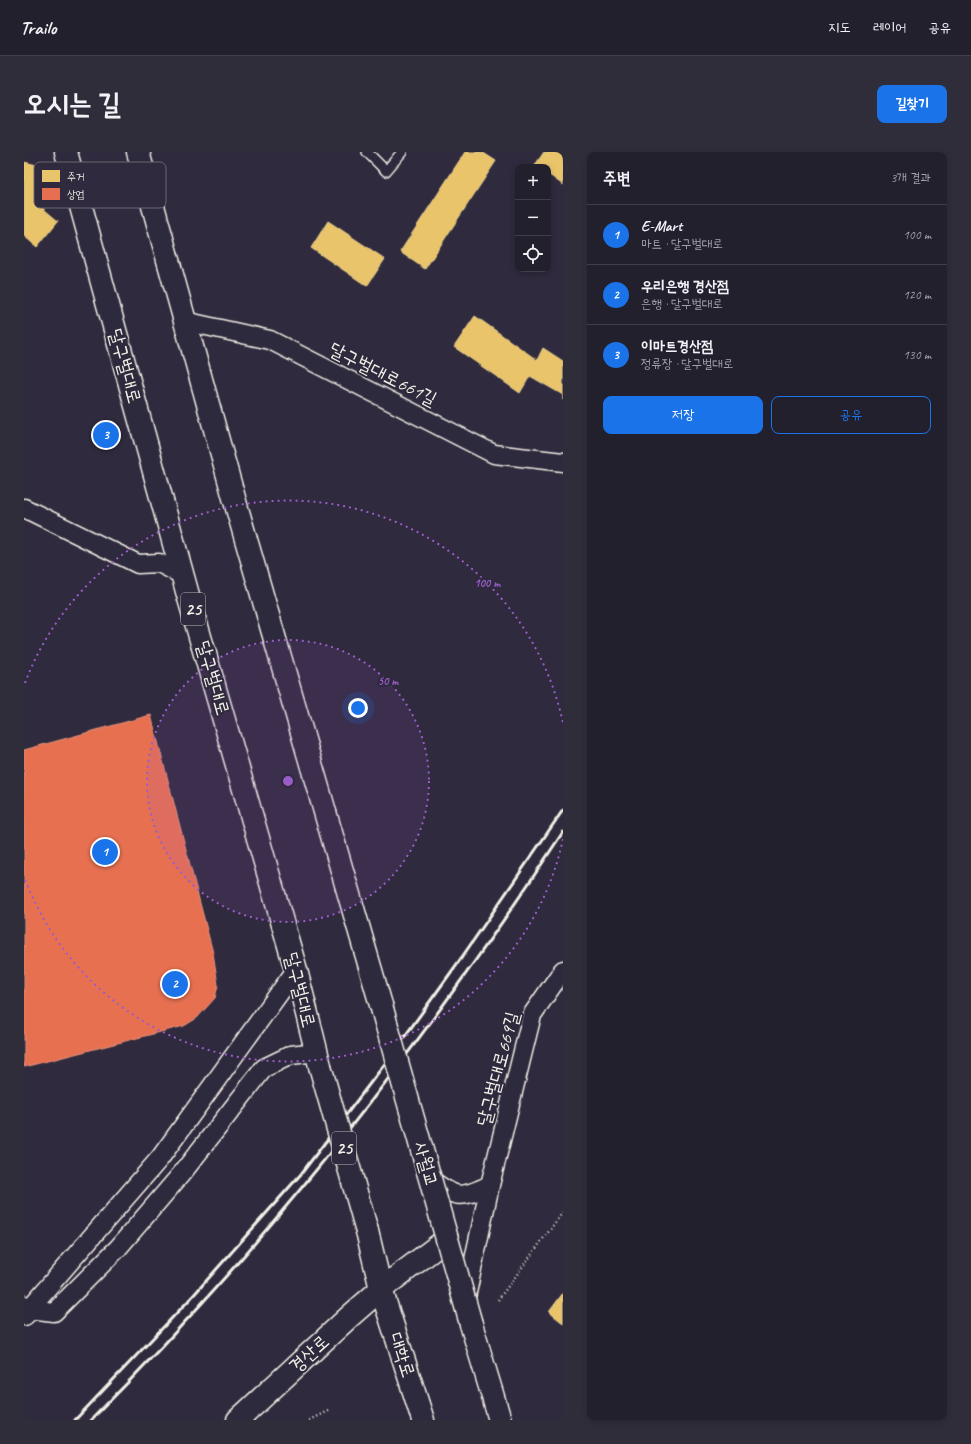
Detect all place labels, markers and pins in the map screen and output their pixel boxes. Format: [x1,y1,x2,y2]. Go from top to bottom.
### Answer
pin: 3 [93,420,119,450]
centre of rings [281,774,295,788]
pin: 1 [92,837,118,867]
pin: 2 [162,969,188,999]

